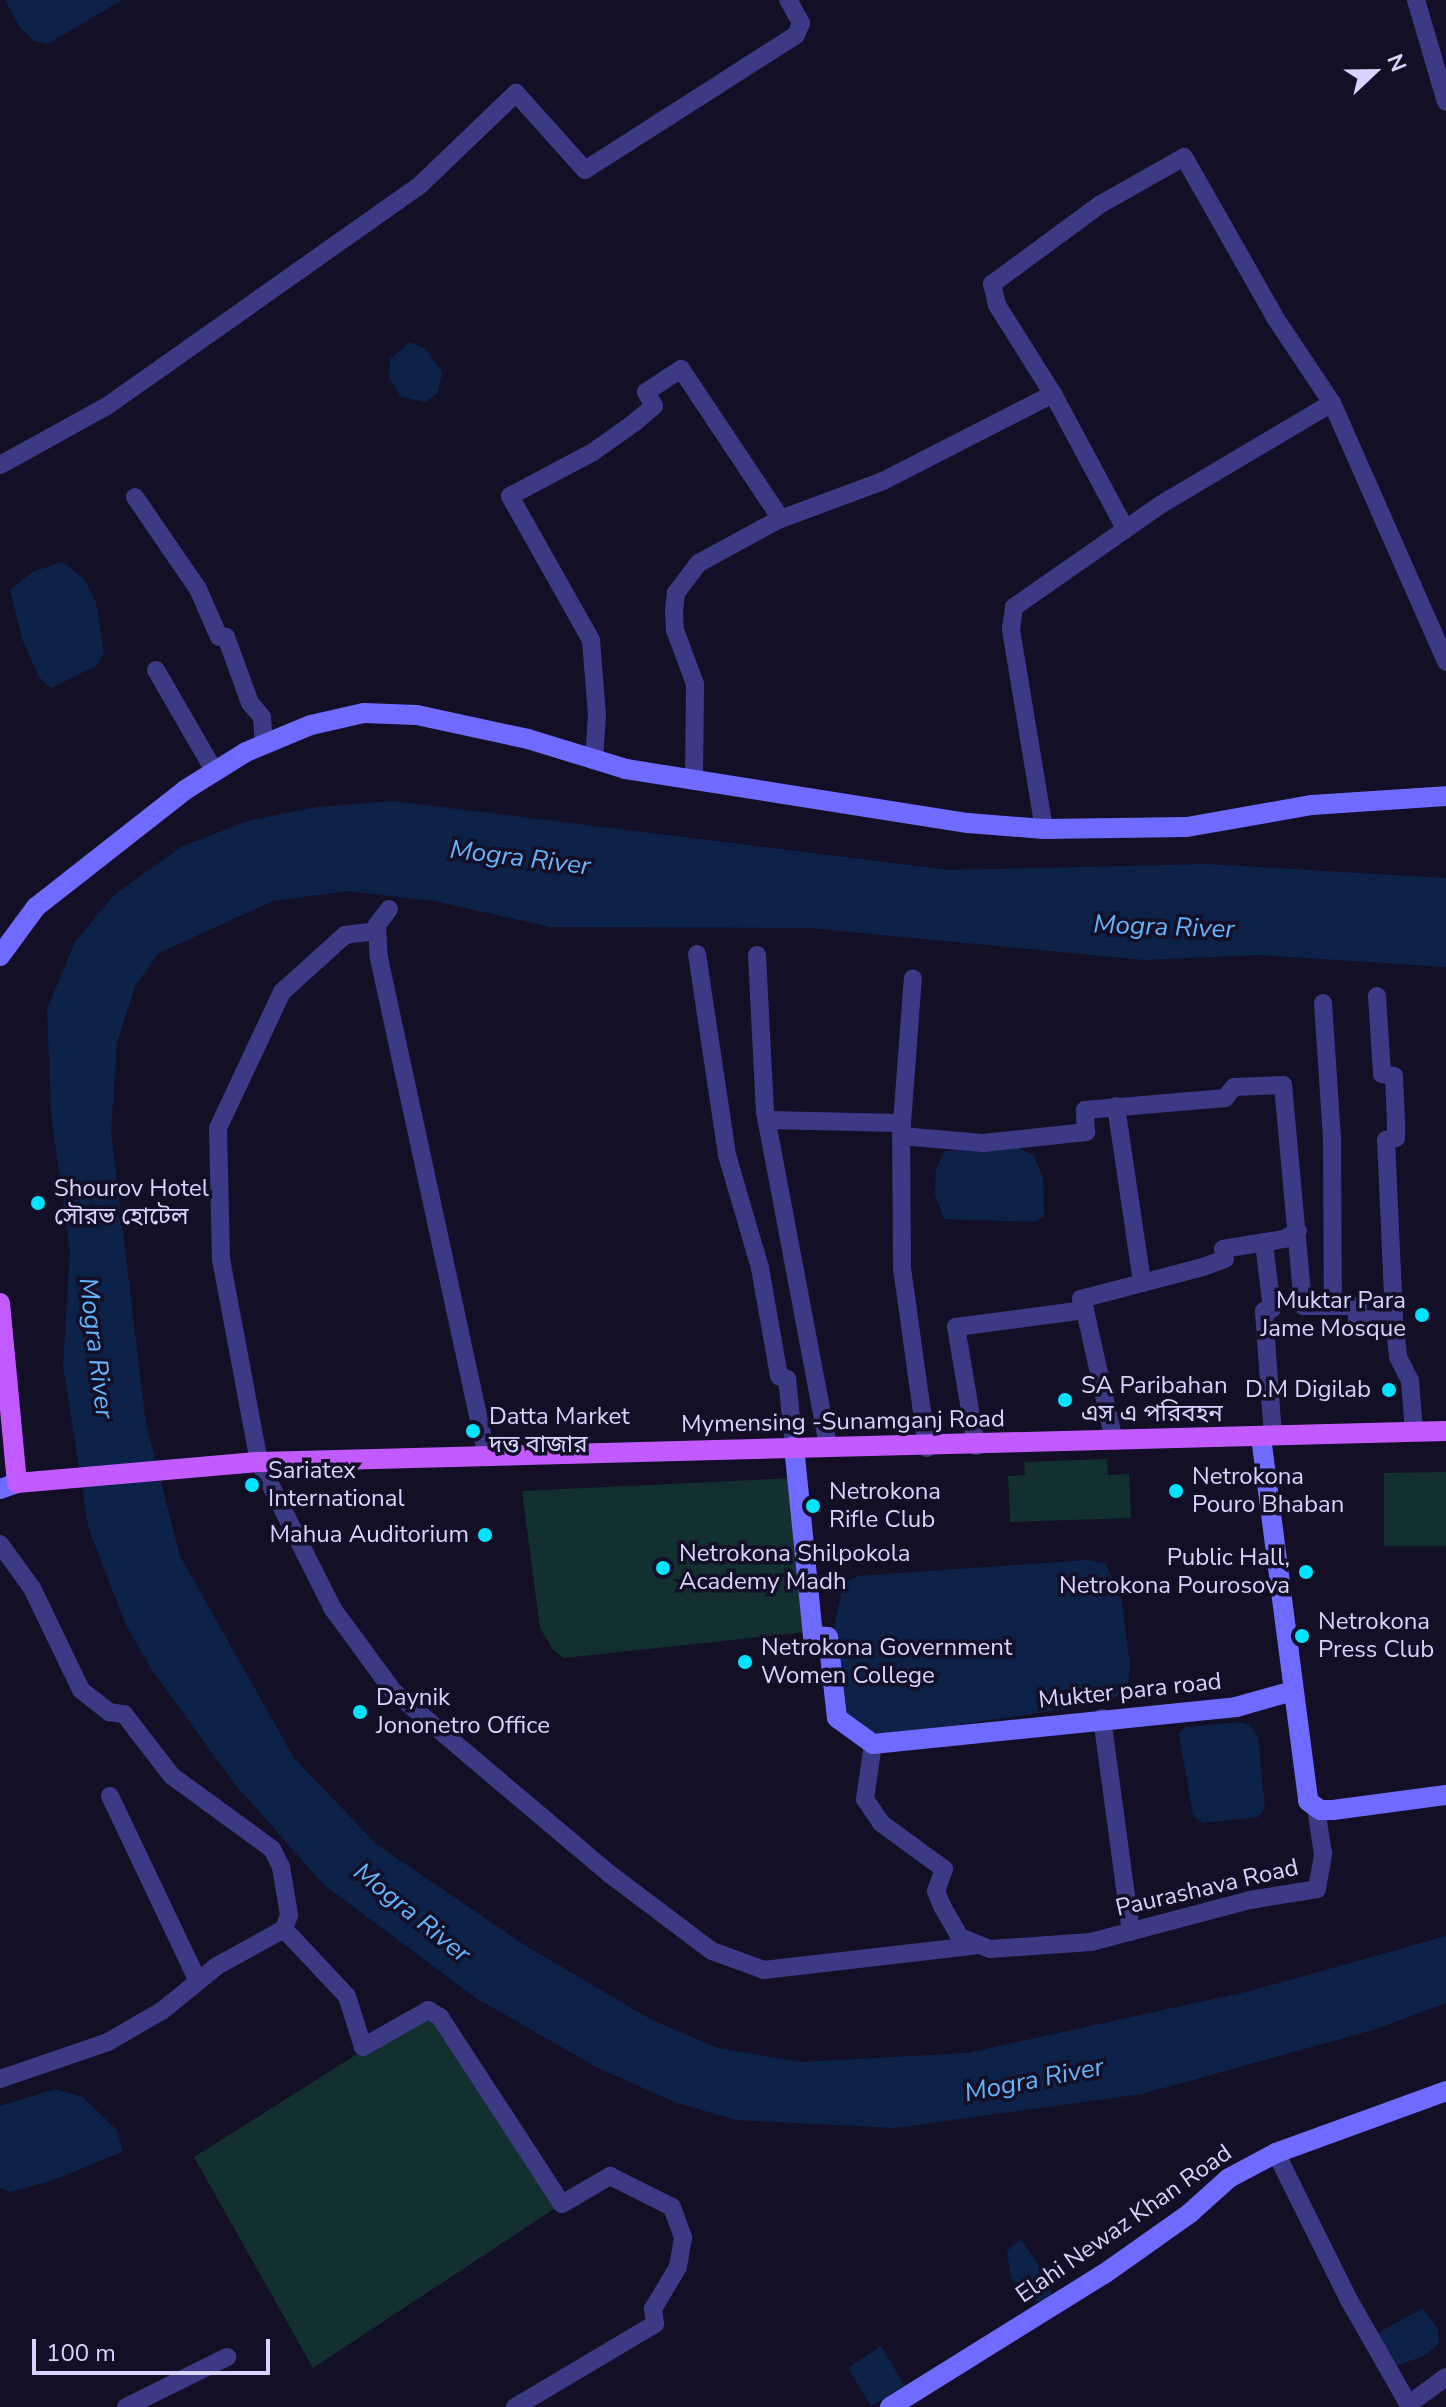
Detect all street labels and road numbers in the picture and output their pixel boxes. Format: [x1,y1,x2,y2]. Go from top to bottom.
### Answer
street label: Mymensing -Sunamganj Road [681,1405,1005,1439]
street label: Mukter para road [1037,1667,1223,1715]
street label: Paurashava Road [1113,1853,1301,1923]
street label: Elahi Newaz Khan Road [1011,2139,1237,2309]

